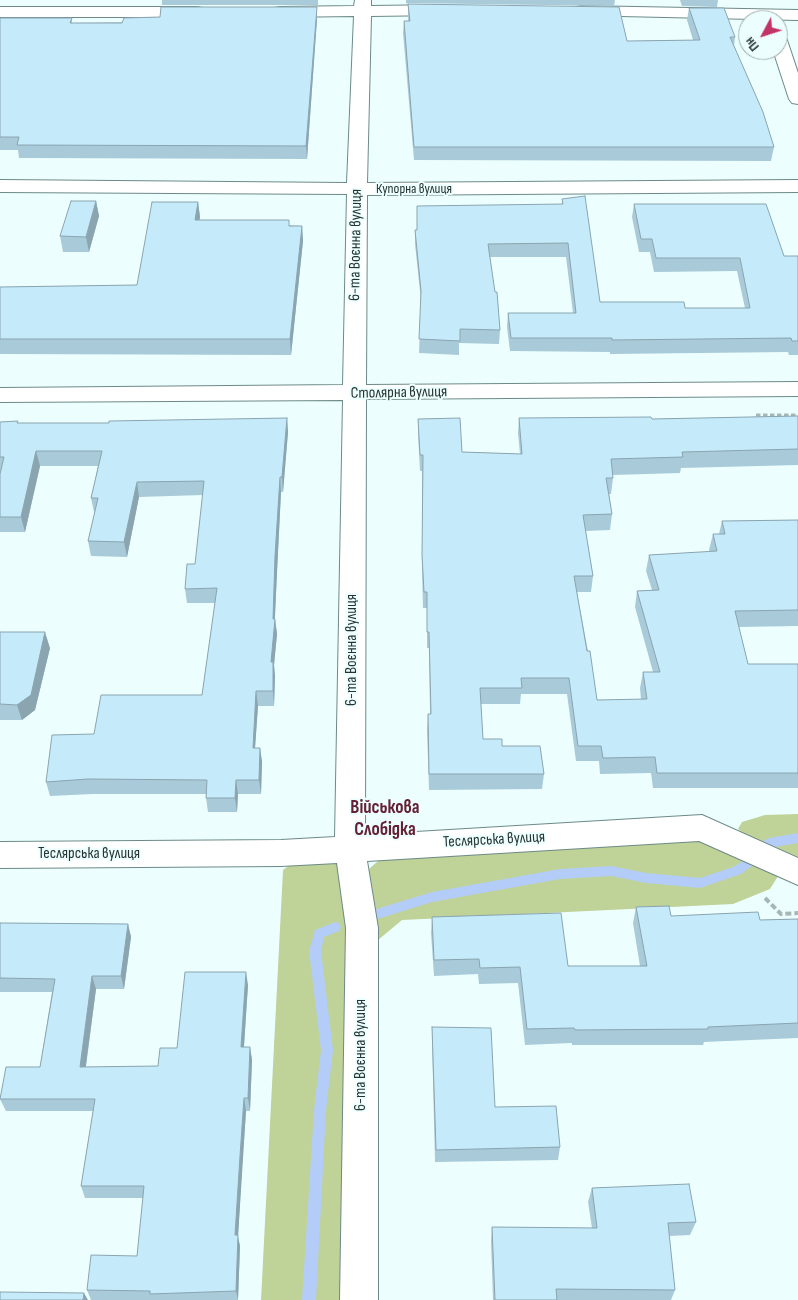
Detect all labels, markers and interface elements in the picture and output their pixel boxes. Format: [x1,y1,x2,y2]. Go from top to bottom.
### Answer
north arrow [738,10,788,60]
text: Пн [741,34,763,55]
street label: Купорна вулиця [376,181,452,197]
street label: 6-та Воєнна вулиця [345,189,367,301]
street label: Столярна вулиця [351,383,447,403]
street label: 6-та Воєнна вулиця [342,594,362,706]
district label: Військова Слобідка [350,797,420,841]
street label: Теслярська вулиця [442,828,546,852]
street label: Теслярська вулиця [38,844,140,864]
street label: 6-та Воєнна вулиця [351,999,371,1111]

